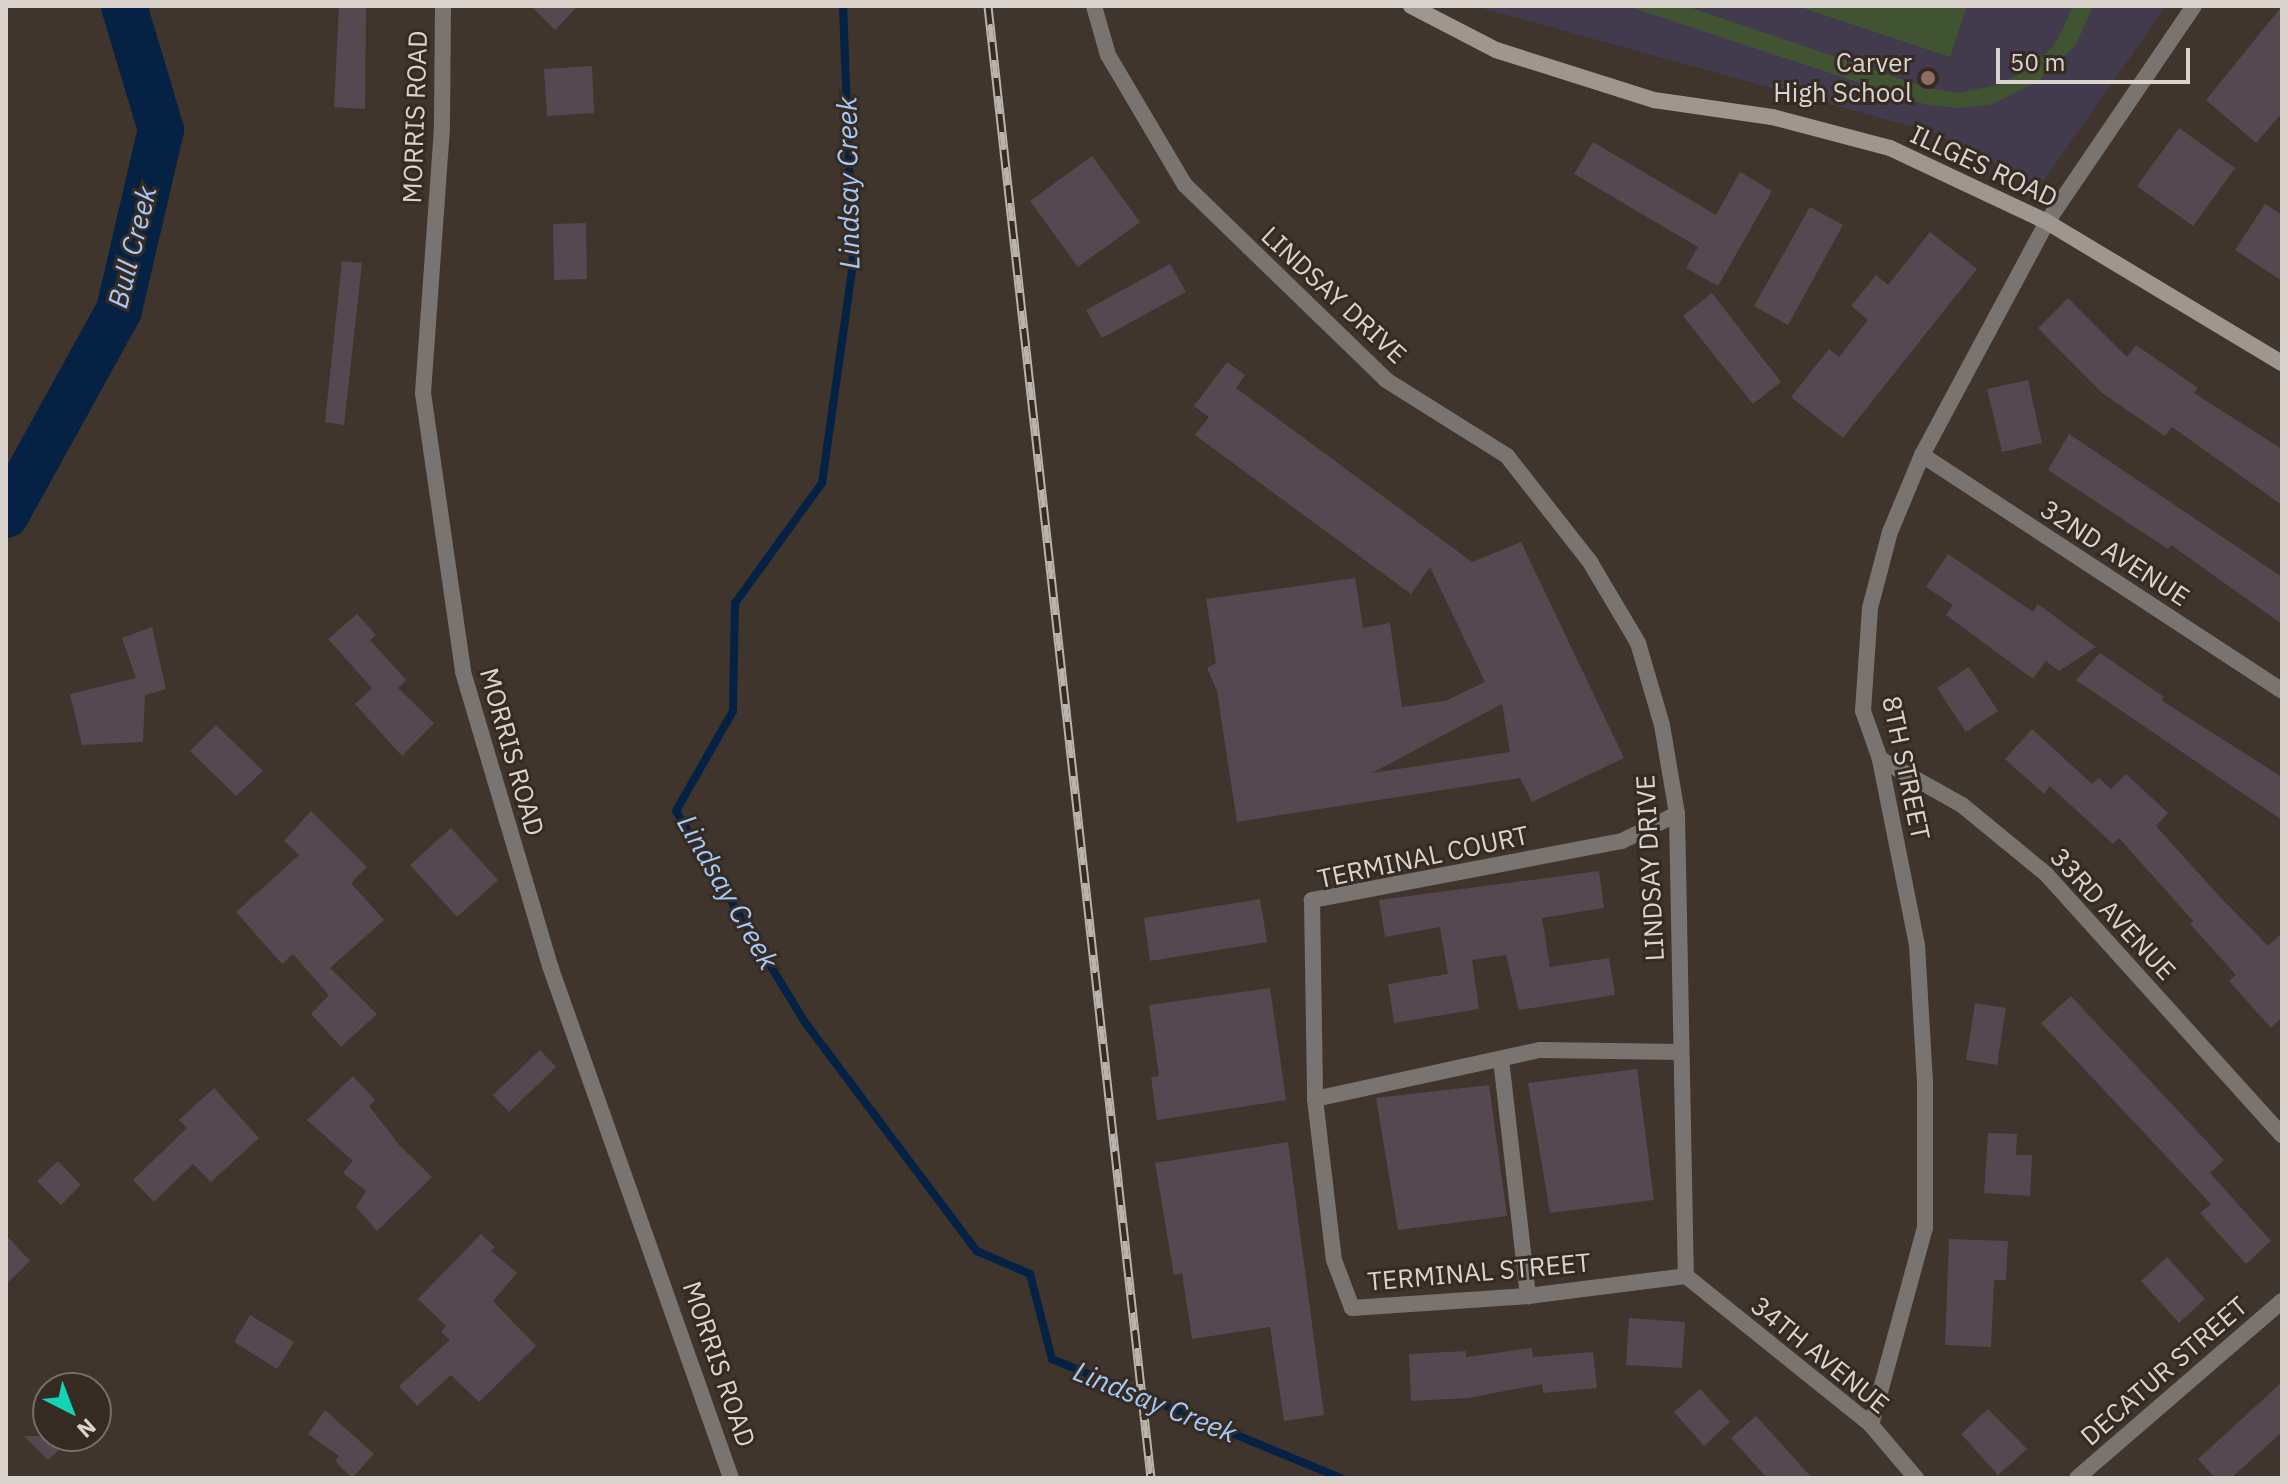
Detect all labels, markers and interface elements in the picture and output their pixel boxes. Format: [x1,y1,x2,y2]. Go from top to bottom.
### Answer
street label: MORRIS ROAD [396,30,434,204]
scale bar [2000,32,2194,82]
text: 50 m [2010,46,2065,78]
place label: Carver High School [1773,47,1912,108]
marker: Carver High School [1919,69,1937,87]
water label: Lindsay Creek [830,96,866,270]
street label: ILLGES ROAD [1906,118,2062,214]
water label: Bull Creek [101,183,163,311]
street label: LINDSAY DRIVE [1255,220,1413,370]
street label: 32ND AVENUE [2035,493,2195,613]
street label: MORRIS ROAD [473,665,551,839]
street label: 8TH STREET [1876,693,1936,843]
street label: LINDSAY DRIVE [1630,774,1670,962]
water label: Lindsay Creek [670,809,786,975]
street label: TERMINAL COURT [1315,819,1531,895]
street label: 33RD AVENUE [2044,841,2182,987]
street label: TERMINAL STREET [1366,1247,1592,1297]
street label: MORRIS ROAD [676,1277,762,1451]
street label: 34TH AVENUE [1745,1290,1895,1420]
street label: DECATUR STREET [2074,1290,2254,1452]
water label: Lindsay Creek [1069,1354,1241,1450]
north arrow [32,1372,112,1452]
text: N [71,1413,103,1445]

